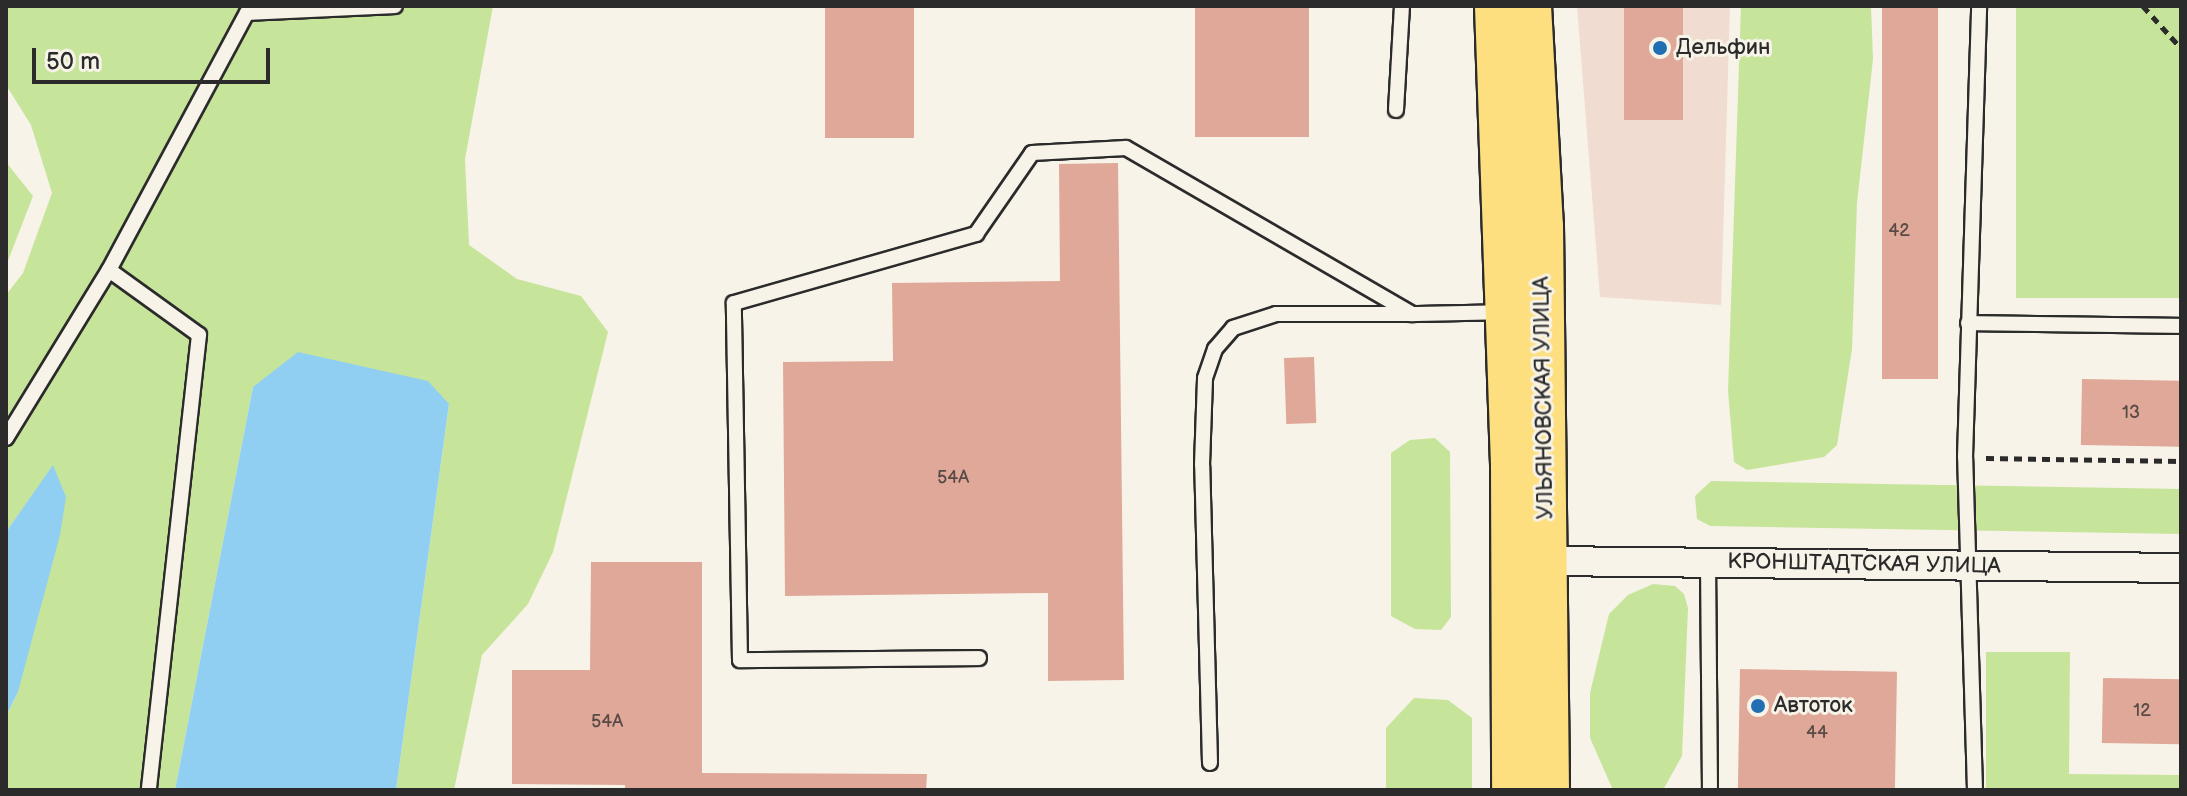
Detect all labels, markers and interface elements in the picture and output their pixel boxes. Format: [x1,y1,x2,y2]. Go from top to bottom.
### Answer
scale bar [36,32,274,82]
place label: Дельфин [1676,35,1770,61]
marker: Дельфин [1651,39,1669,57]
text: 50 m [46,47,100,76]
house number: 42 [1888,220,1910,242]
street label: УЛЬЯНОВСКАЯ УЛИЦА [1529,276,1559,520]
house number: 13 [2122,402,2140,424]
house number: 54А [937,467,969,489]
street label: КРОНШТАДТСКАЯ УЛИЦА [1727,548,2001,580]
place label: Автоток [1774,693,1853,719]
marker: Автоток [1749,697,1767,715]
house number: 12 [2133,700,2151,722]
house number: 54А [591,711,623,733]
house number: 44 [1806,722,1828,744]

